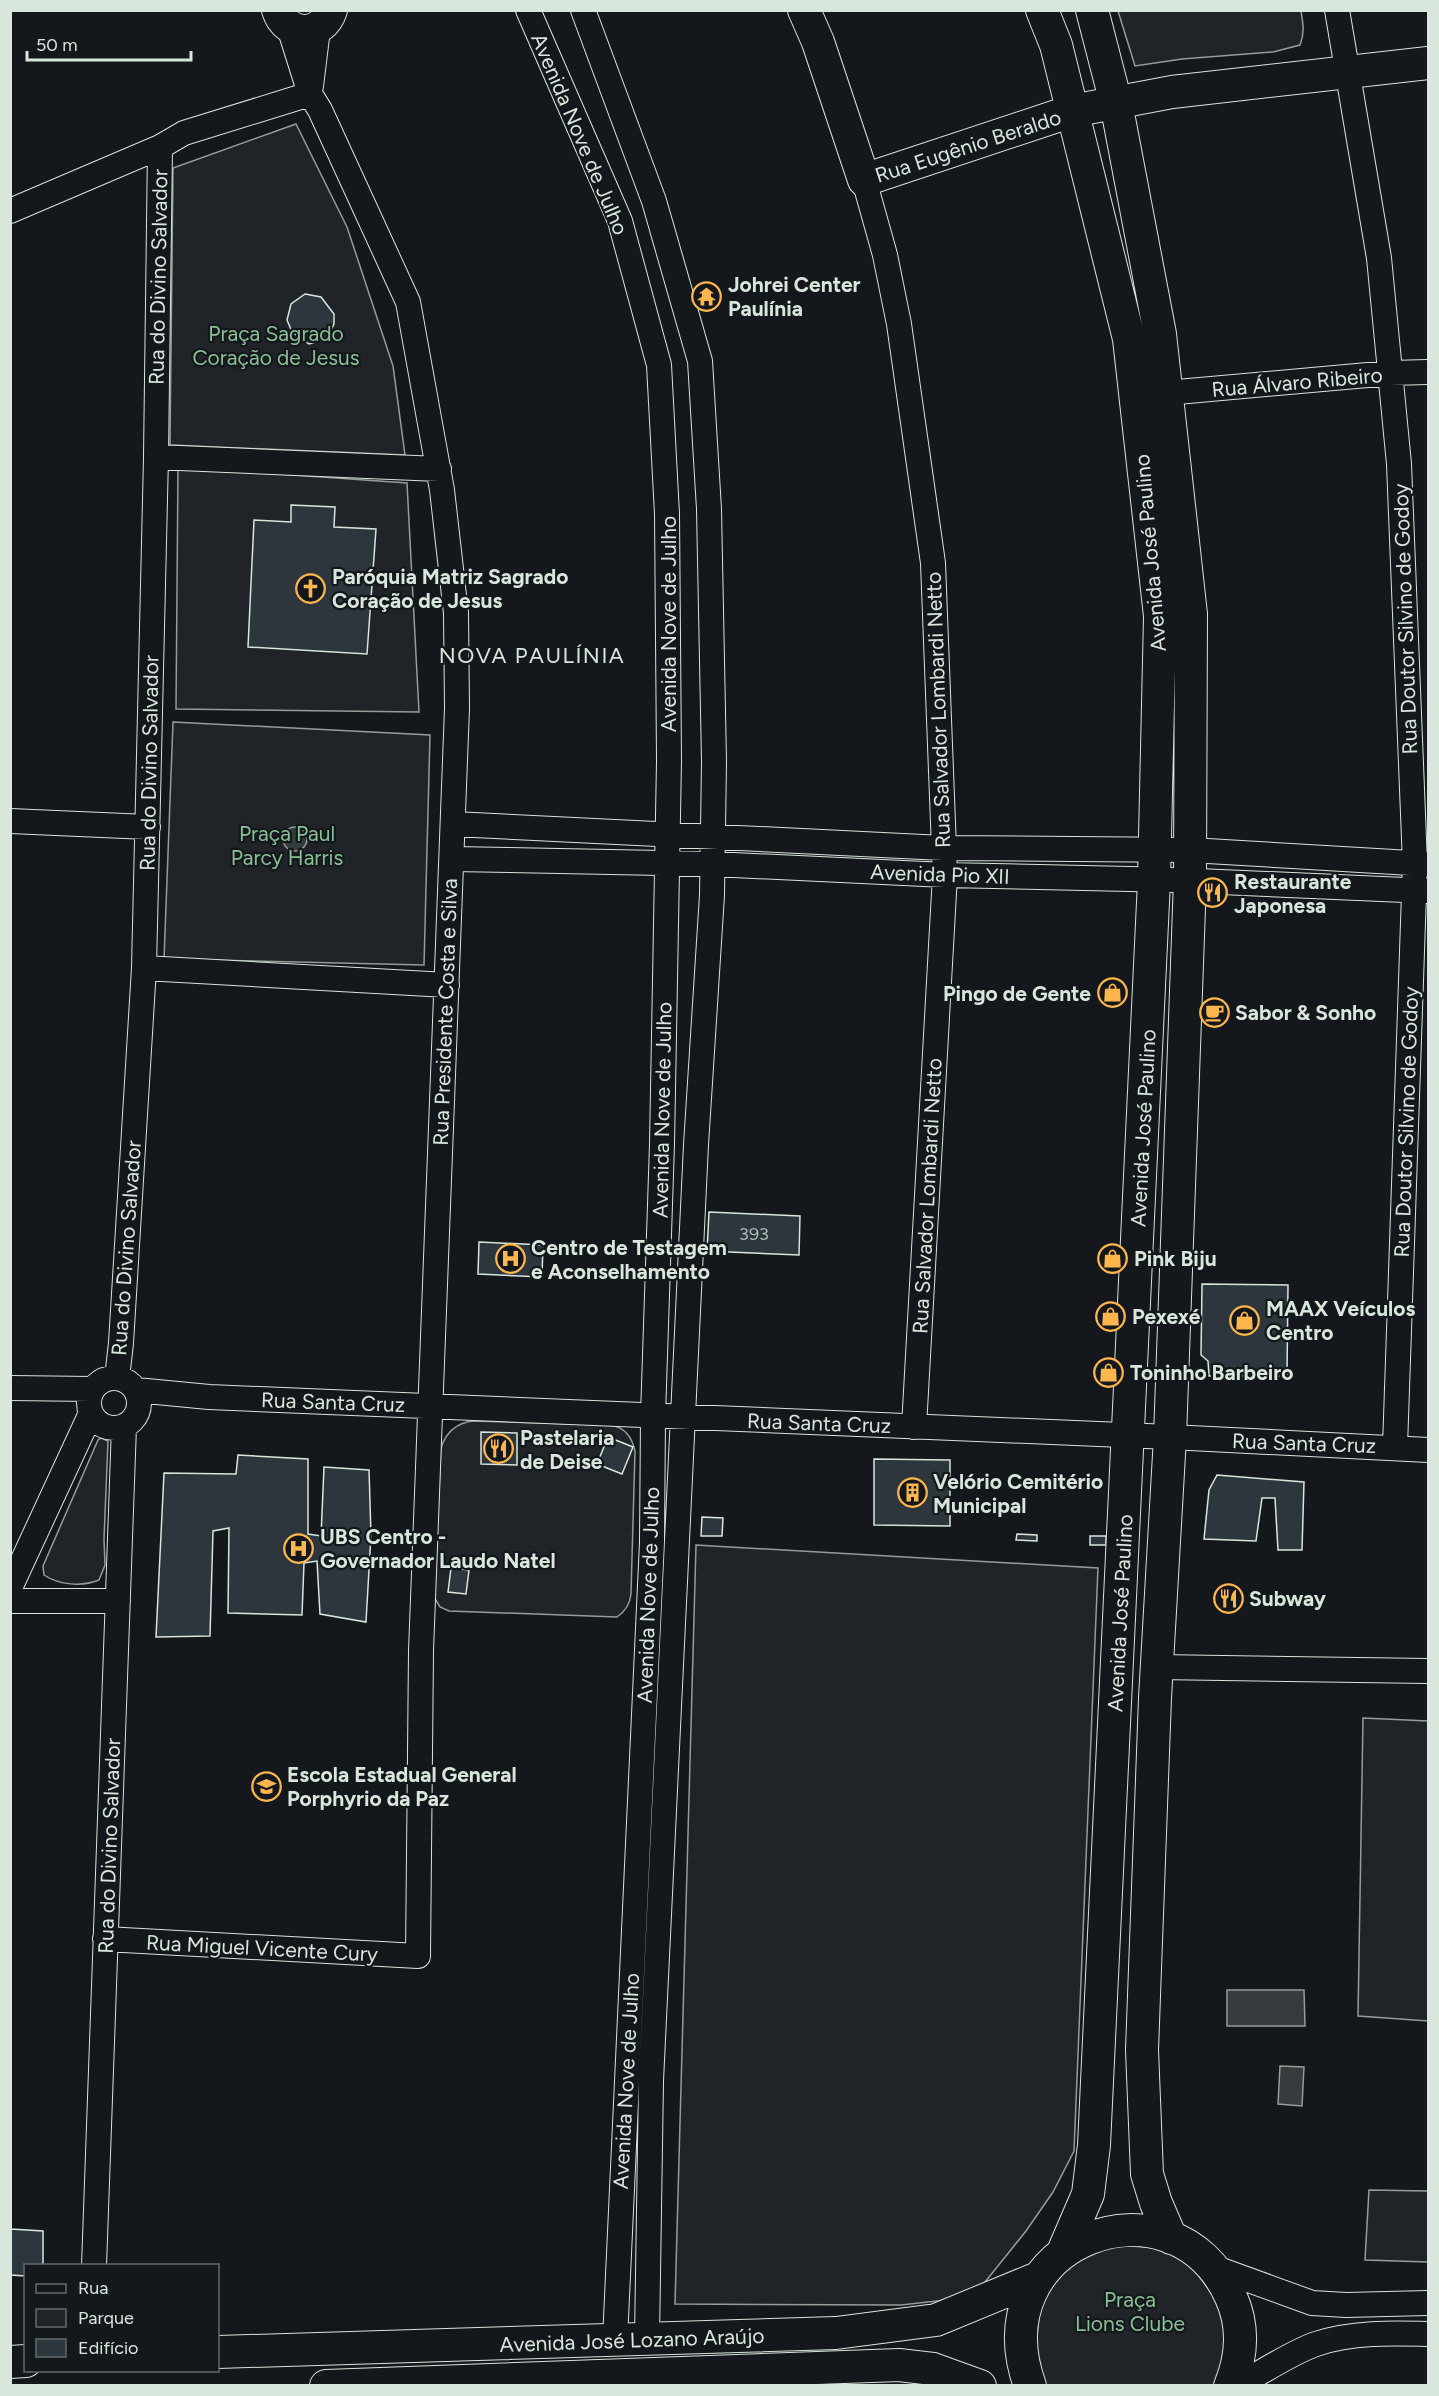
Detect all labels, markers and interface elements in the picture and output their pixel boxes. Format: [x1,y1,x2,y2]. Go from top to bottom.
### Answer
scale bar [27,24,190,62]
street label: Avenida Nove de Julho [526,30,634,238]
text: 50 m [36,34,78,56]
street label: Rua Eugênio Beraldo [872,104,1064,188]
street label: Rua do Divino Salvador [144,169,172,385]
place label: Johrei Center Paulínia [728,272,861,321]
temple icon: Johrei Center Paulínia [691,280,723,312]
park label: Praça Sagrado Coração de Jesus [192,321,360,370]
street label: Rua Álvaro Ribeiro [1211,362,1383,402]
street label: Avenida José Paulino [1129,453,1171,653]
street label: Rua Doutor Silvino de Godoy [1388,483,1422,755]
street label: Avenida Nove de Julho [656,516,681,732]
place label: Paróquia Matriz Sagrado Coração de Jesus [332,564,568,613]
street label: Rua Salvador Lombardi Netto [921,571,955,849]
church icon: Paróquia Matriz Sagrado Coração de Jesus [295,572,327,604]
district label: NOVA PAULÍNIA [439,642,625,669]
street label: Rua do Divino Salvador [135,655,163,871]
park label: Praça Paul Parcy Harris [231,821,343,870]
street label: Avenida Pio XII [870,859,1010,889]
place label: Restaurante Japonesa [1234,869,1352,918]
restaurant icon: Restaurante Japonesa [1197,877,1229,909]
street label: Rua Presidente Costa e Silva [428,878,462,1146]
shop icon: Pingo de Gente [1096,977,1128,1009]
place label: Pingo de Gente [943,981,1091,1006]
street label: Rua Doutor Silvino de Godoy [1389,986,1423,1258]
cafe icon: Sabor & Sonho [1198,996,1230,1028]
place label: Sabor & Sonho [1235,1000,1376,1025]
street label: Avenida Nove de Julho [648,1002,676,1218]
street label: Avenida José Paulino [1125,1028,1161,1228]
street label: Rua Salvador Lombardi Netto [907,1057,947,1335]
street label: Rua do Divino Salvador [106,1139,146,1357]
house number: 393 [739,1223,769,1245]
place label: Centro de Testagem e Aconselhamento [531,1235,727,1284]
shop icon: Pink Biju [1097,1242,1129,1274]
hospital icon: Centro de Testagem e Aconselhamento [494,1243,526,1275]
place label: Pink Biju [1134,1246,1217,1271]
place label: MAAX Veículos Centro [1266,1296,1415,1345]
shop icon: Pexexé [1095,1300,1127,1332]
place label: Pexexé [1132,1304,1201,1329]
shop icon: MAAX Veículos Centro [1229,1304,1261,1336]
shop icon: Toninho Barbeiro [1093,1356,1125,1388]
place label: Toninho Barbeiro [1130,1360,1293,1385]
street label: Rua Santa Cruz [261,1387,405,1417]
street label: Rua Santa Cruz [747,1408,891,1438]
place label: Pastelaria de Deise [520,1425,614,1474]
street label: Rua Santa Cruz [1232,1428,1376,1458]
restaurant icon: Pastelaria de Deise [483,1433,515,1465]
place label: Velório Cemitério Municipal [933,1469,1103,1518]
building icon: Velório Cemitério Municipal [896,1477,928,1509]
street label: Avenida Nove de Julho [632,1486,664,1704]
street label: Avenida José Paulino [1102,1513,1138,1713]
place label: UBS Centro - Governador Laudo Natel [320,1524,556,1573]
hospital icon: UBS Centro - Governador Laudo Natel [283,1532,315,1564]
restaurant icon: Subway [1212,1582,1244,1614]
place label: Subway [1249,1586,1327,1611]
street label: Rua do Divino Salvador [93,1738,125,1954]
place label: Escola Estadual General Porphyrio da Paz [287,1762,517,1811]
school or university icon: Escola Estadual General Porphyrio da Paz [250,1770,282,1802]
street label: Rua Miguel Vicente Cury [145,1929,379,1967]
street label: Avenida Nove de Julho [608,1972,644,2190]
legend [24,2264,219,2372]
text: Rua [78,2277,109,2299]
park label: Praça Lions Clube [1075,2287,1185,2336]
text: Parque [78,2307,134,2329]
street label: Avenida José Lozano Araújo [499,2323,765,2357]
text: Edifício [78,2337,139,2359]

